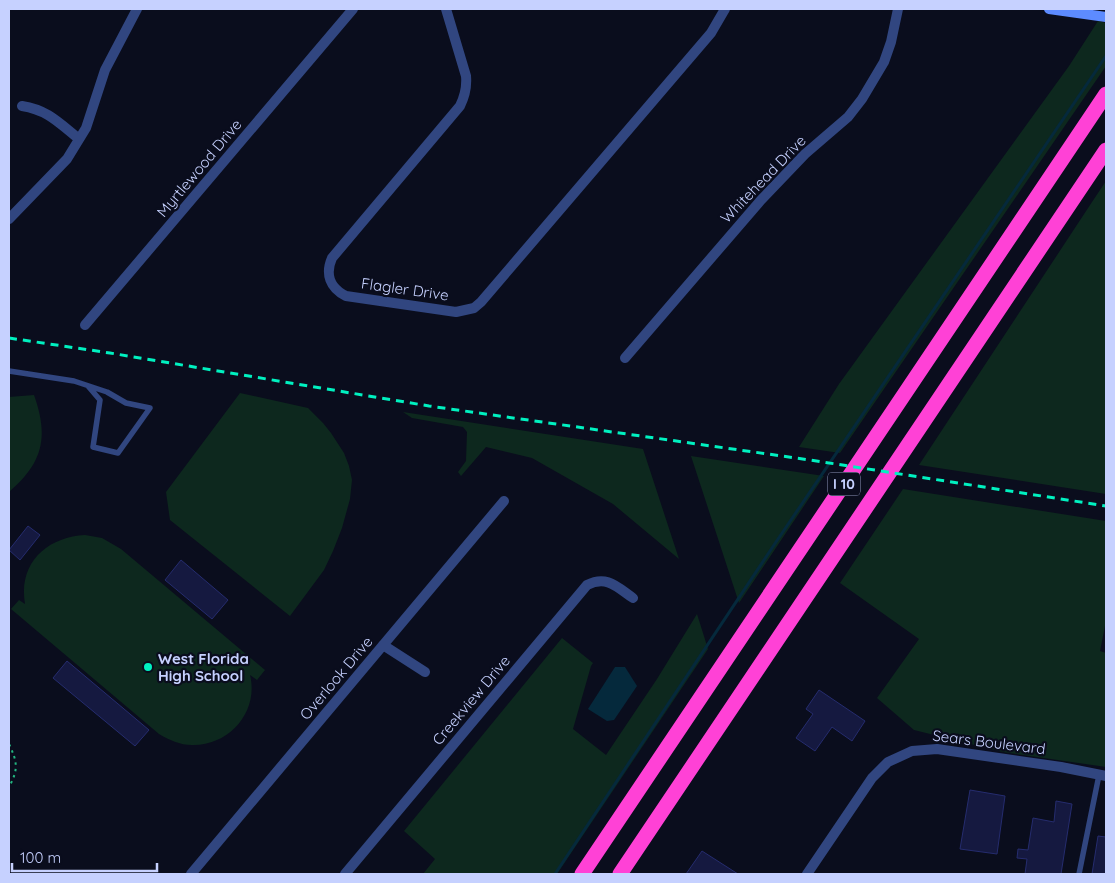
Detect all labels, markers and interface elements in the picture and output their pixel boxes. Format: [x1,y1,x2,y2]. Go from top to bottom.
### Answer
street label: Myrtlewood Drive [152,115,246,221]
street label: Whitehead Drive [716,131,810,227]
street label: Flagler Drive [360,273,450,305]
road number: I 10 [828,472,860,496]
street label: Overlook Drive [296,632,376,724]
place label: West Florida High School [158,649,249,685]
street label: Creekview Drive [428,651,514,749]
marker: West Florida High School [142,661,154,673]
street label: Sears Boulevard [931,726,1047,758]
scale bar [12,840,158,872]
text: 100 m [20,848,61,867]

